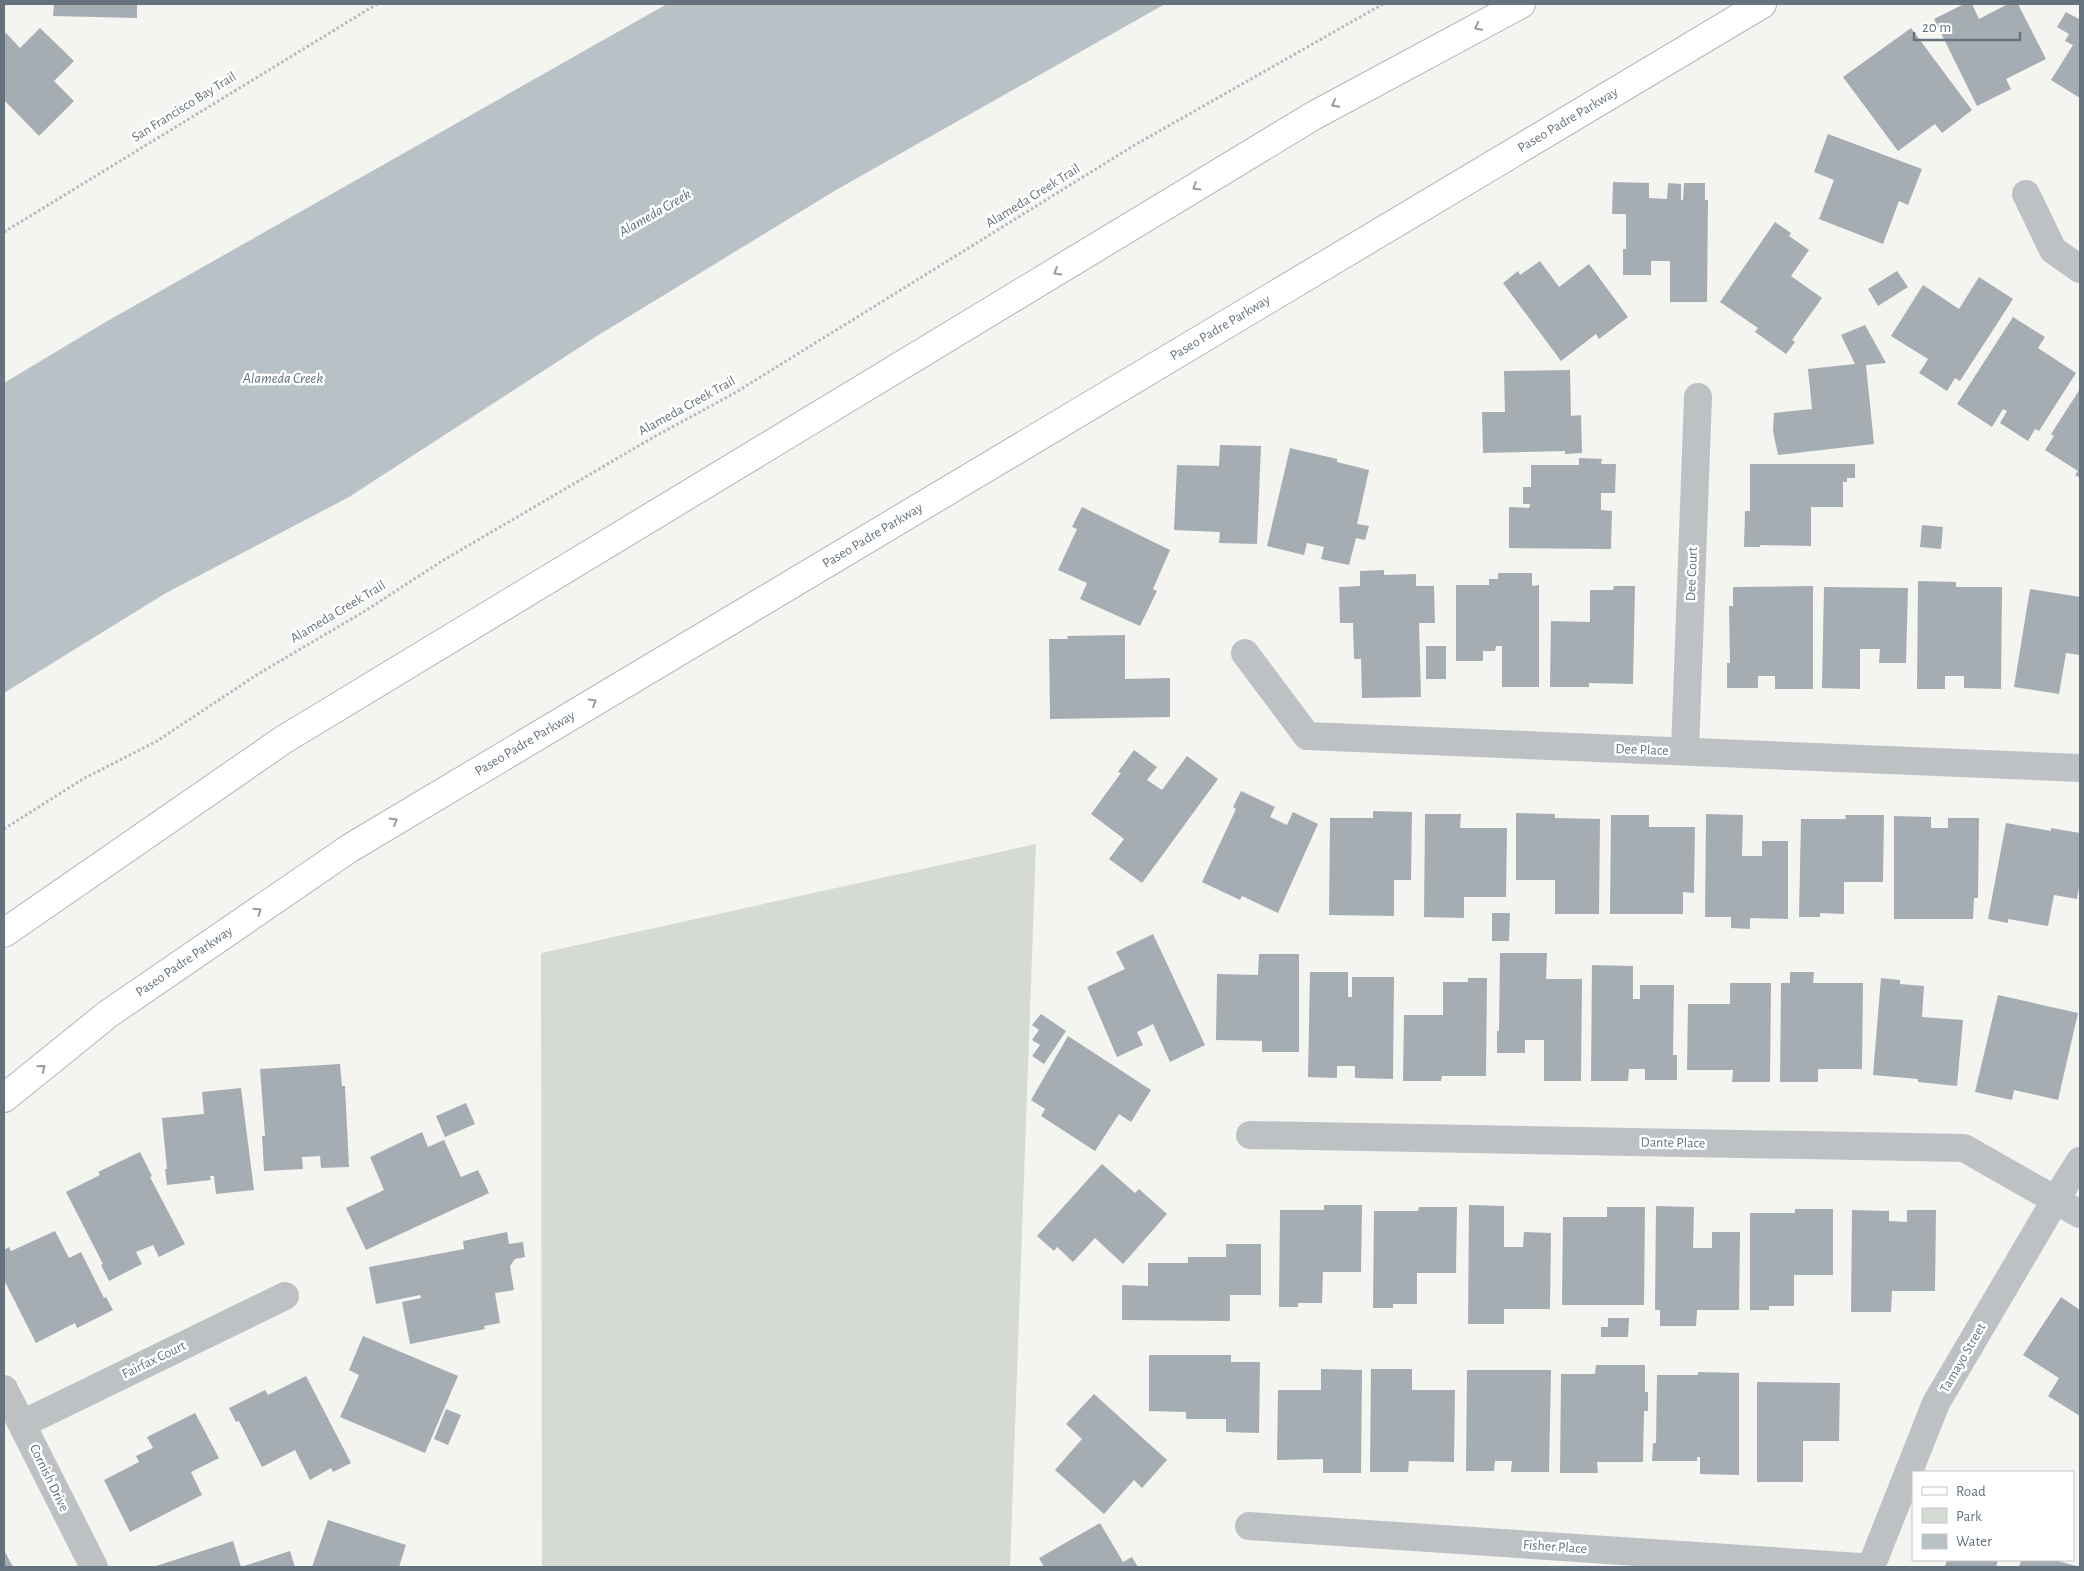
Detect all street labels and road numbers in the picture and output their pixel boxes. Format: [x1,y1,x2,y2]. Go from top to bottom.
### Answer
street label: San Francisco Bay Trail [129,69,239,145]
street label: Paseo Padre Parkway [1515,85,1620,155]
street label: Alameda Creek Trail [983,161,1083,231]
street label: Paseo Padre Parkway [1168,293,1273,363]
street label: Alameda Creek Trail [636,374,738,438]
street label: Paseo Padre Parkway [820,500,925,571]
street label: Dee Court [1684,546,1700,601]
street label: Alameda Creek Trail [288,578,388,646]
street label: Paseo Padre Parkway [473,708,577,779]
street label: Dee Place [1615,742,1669,758]
street label: Paseo Padre Parkway [133,924,235,1000]
street label: Dante Place [1641,1135,1705,1151]
street label: Tamayo Street [1938,1320,1989,1395]
street label: Fairfax Court [120,1338,188,1381]
street label: Cornish Drive [27,1442,71,1514]
street label: Fisher Place [1522,1538,1588,1556]

